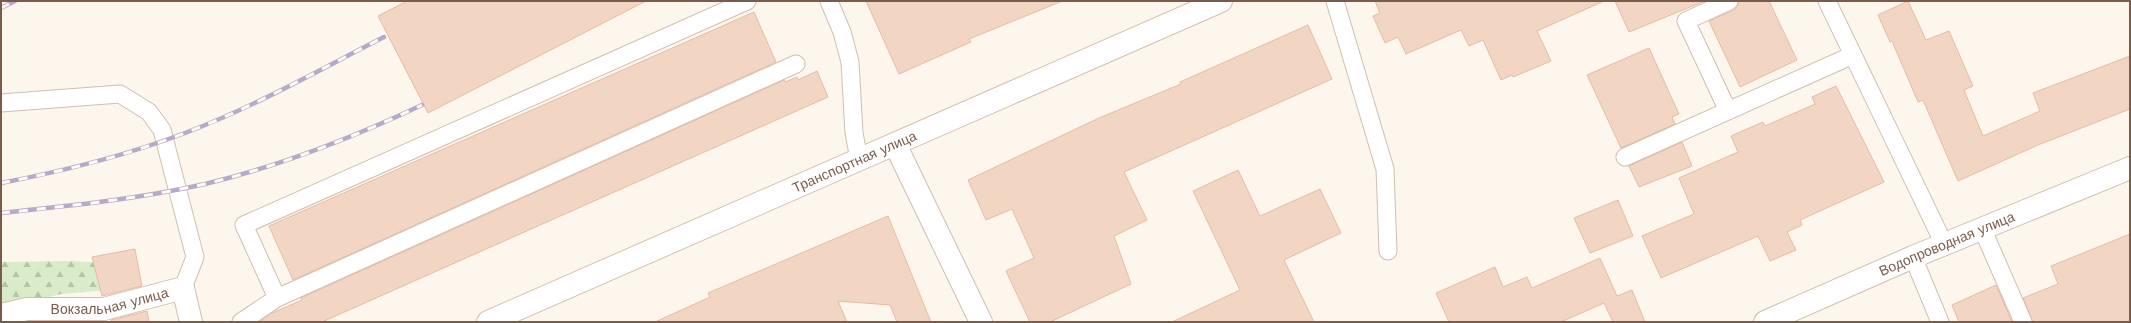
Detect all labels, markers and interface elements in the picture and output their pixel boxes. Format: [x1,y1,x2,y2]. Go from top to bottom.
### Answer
street label: Транспортная улица [790,127,919,196]
street label: Водопроводная улица [1877,208,2017,279]
street label: Вокзальная улица [51,284,170,317]

